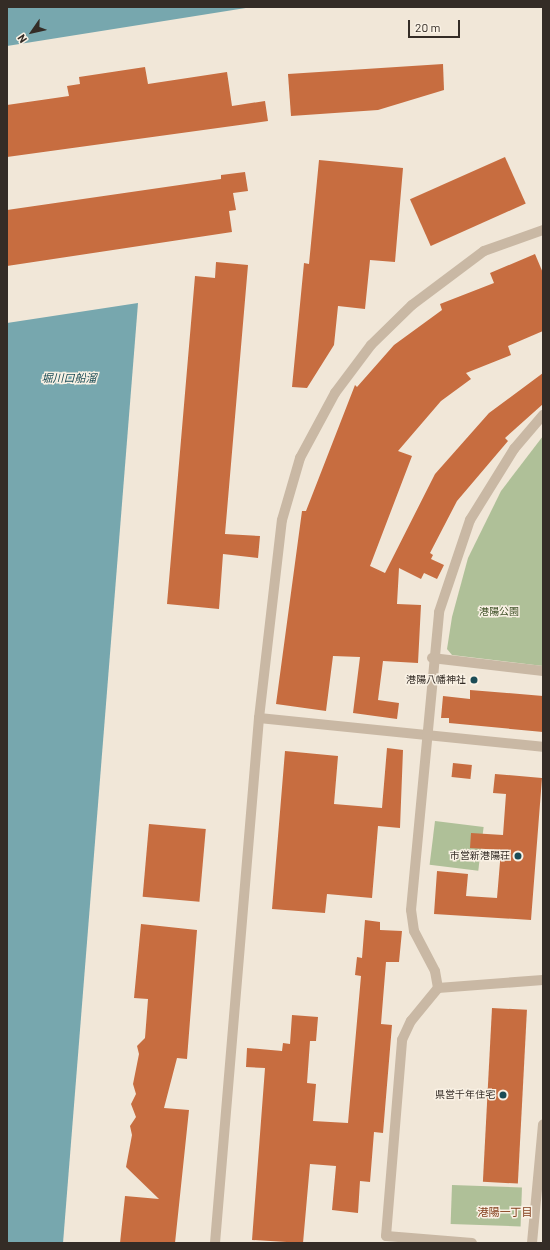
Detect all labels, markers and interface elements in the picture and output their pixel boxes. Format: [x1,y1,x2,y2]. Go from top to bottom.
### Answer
north arrow [12,12,52,52]
scale bar [410,12,462,38]
text: 20 m [415,20,441,34]
text: N [14,32,29,46]
water label: 堀川口船溜 [42,371,96,385]
park label: 港陽公園 [479,606,519,618]
place label: 港陽八幡神社 [406,674,466,686]
marker: 港陽八幡神社 [469,675,479,685]
place label: 市営新港陽荘 [450,850,510,862]
marker: 市営新港陽荘 [513,851,523,861]
place label: 県営千年住宅 [435,1089,495,1101]
marker: 県営千年住宅 [498,1090,508,1100]
district label: 港陽一丁目 [478,1205,532,1219]

